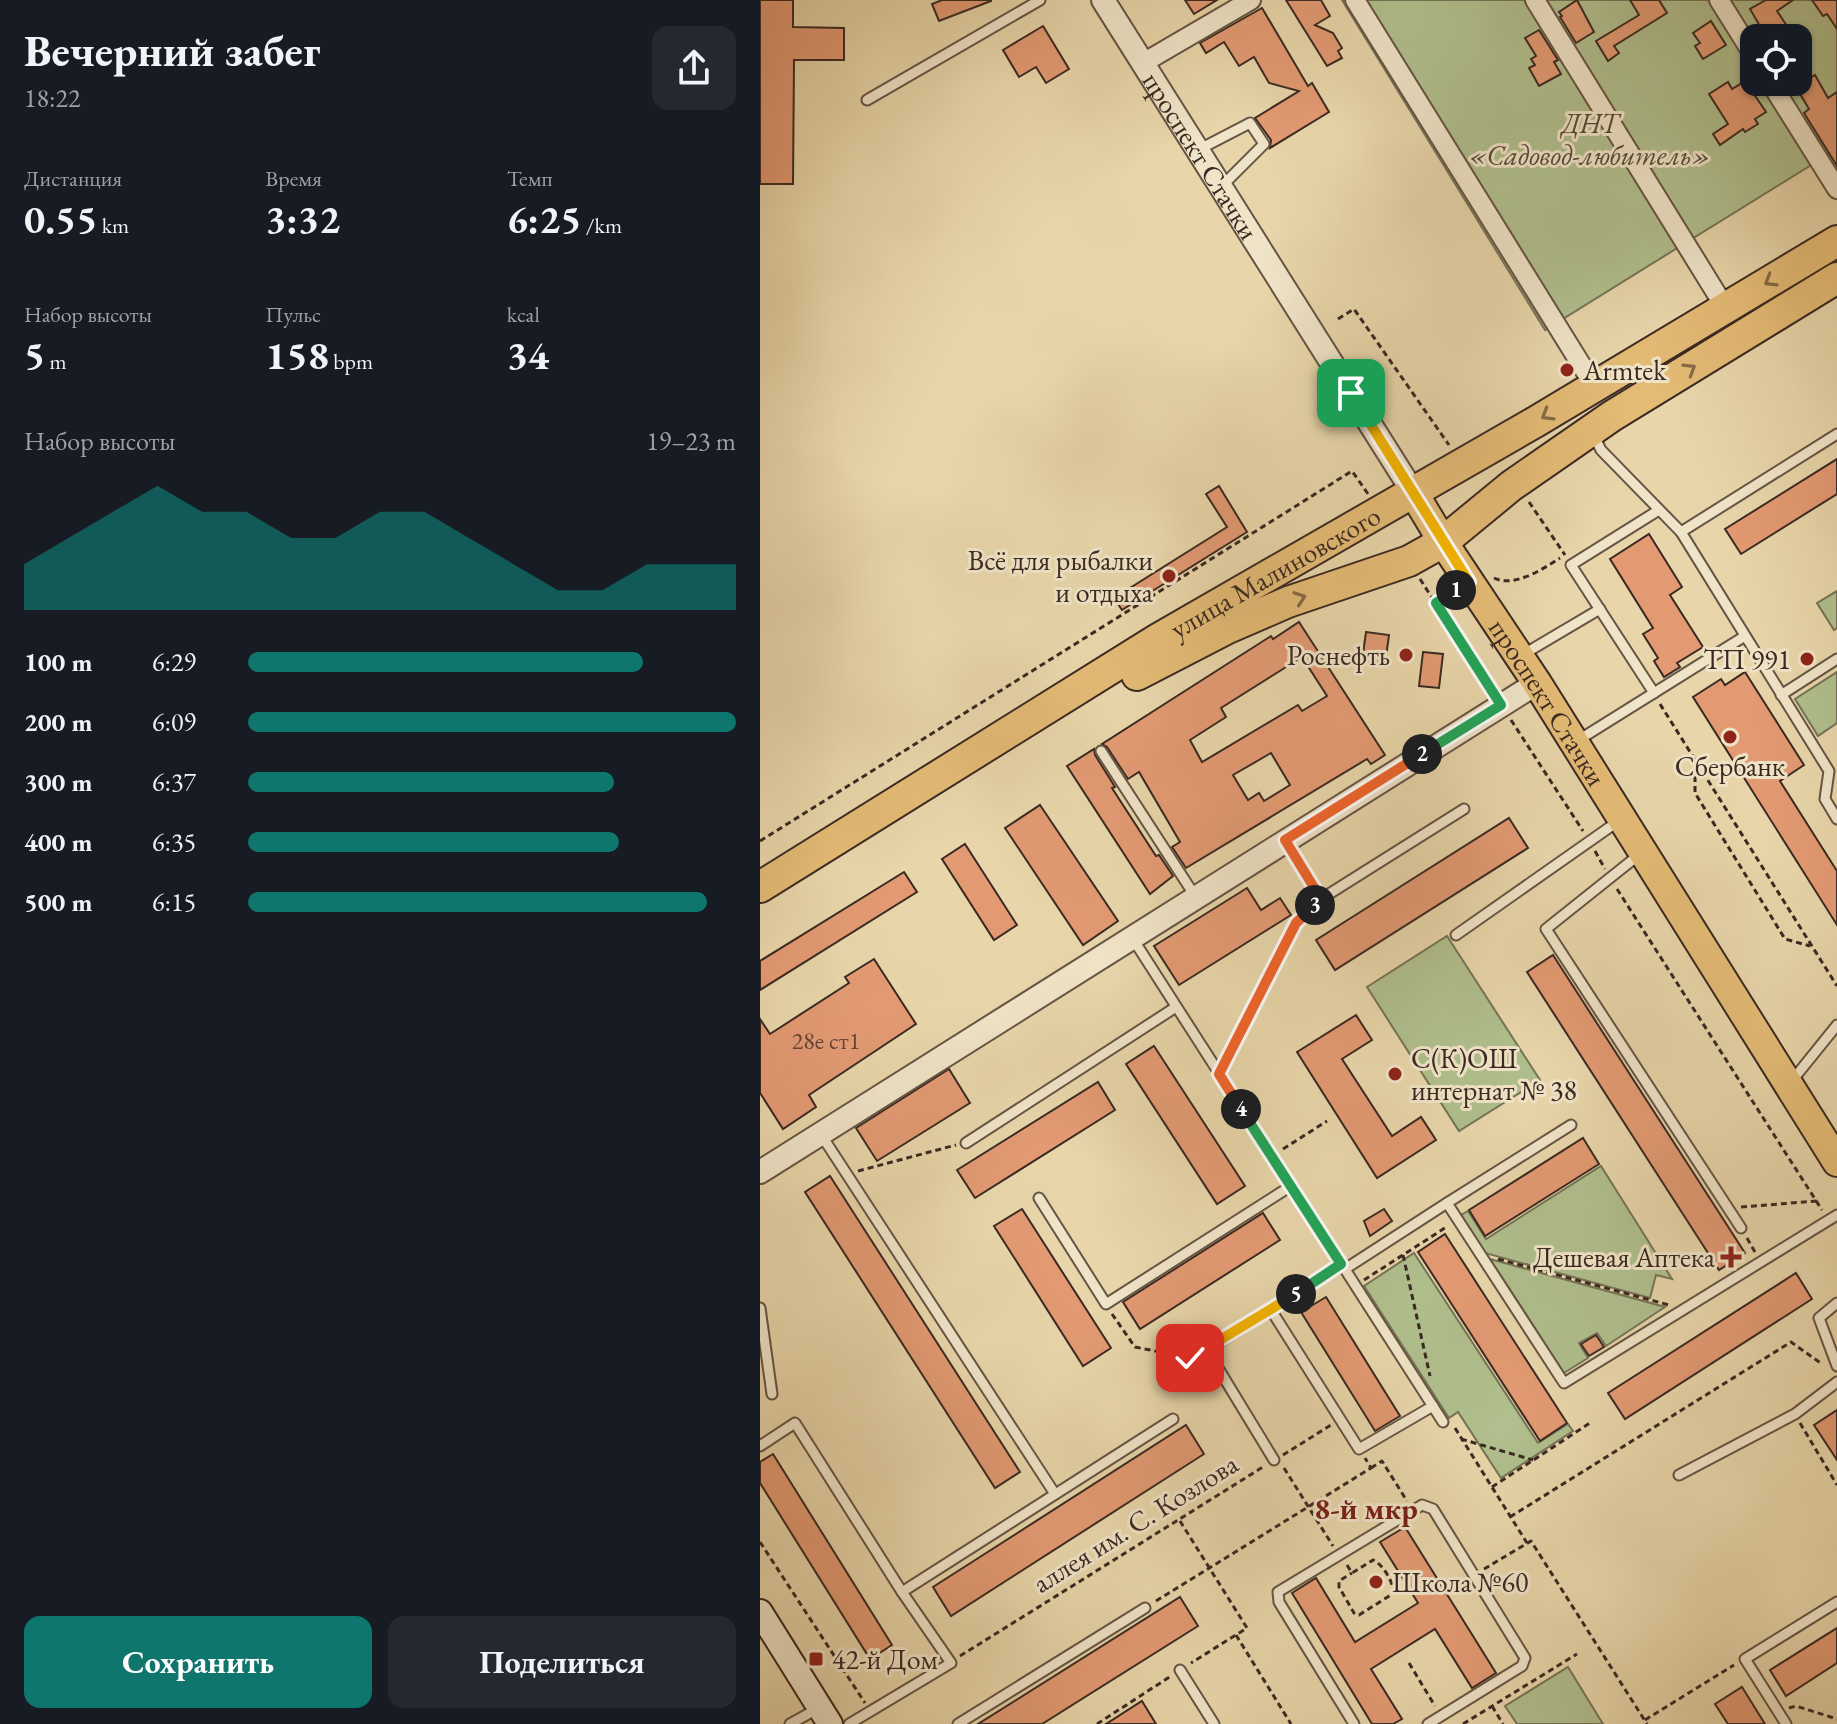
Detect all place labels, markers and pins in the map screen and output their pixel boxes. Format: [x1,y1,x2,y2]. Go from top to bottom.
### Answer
place label: Armtek [1582,352,1667,388]
pin [1317,359,1385,427]
marker: Armtek [1558,361,1576,379]
place label: Всё для рыбалки и отдыха [968,542,1154,610]
marker: Всё для рыбалки и отдыха [1160,567,1178,585]
pin: 1 [1436,570,1476,610]
place label: Роснефть [1287,637,1390,673]
place label: ТП 991 [1703,641,1791,677]
marker: Роснефть [1397,646,1415,664]
marker: ТП 991 [1798,650,1816,668]
marker: Сбербанк [1721,728,1739,746]
pin: 2 [1402,734,1442,774]
place label: Сбербанк [1675,748,1785,784]
pin: 3 [1295,885,1335,925]
place label: С(К)ОШ интернат № 38 [1411,1040,1577,1108]
marker: С(К)ОШ интернат № 38 [1386,1065,1404,1083]
pin: 4 [1221,1089,1261,1129]
place label: Дешевая Аптека [1533,1239,1716,1275]
marker: Дешевая Аптека [1722,1248,1740,1266]
pin: 5 [1276,1274,1316,1314]
pin [1156,1324,1224,1392]
place label: Школа №60 [1392,1564,1528,1600]
marker: Школа №60 [1367,1573,1385,1591]
place label: 42-й Дом [832,1641,938,1677]
marker: 42-й Дом [807,1650,825,1668]

